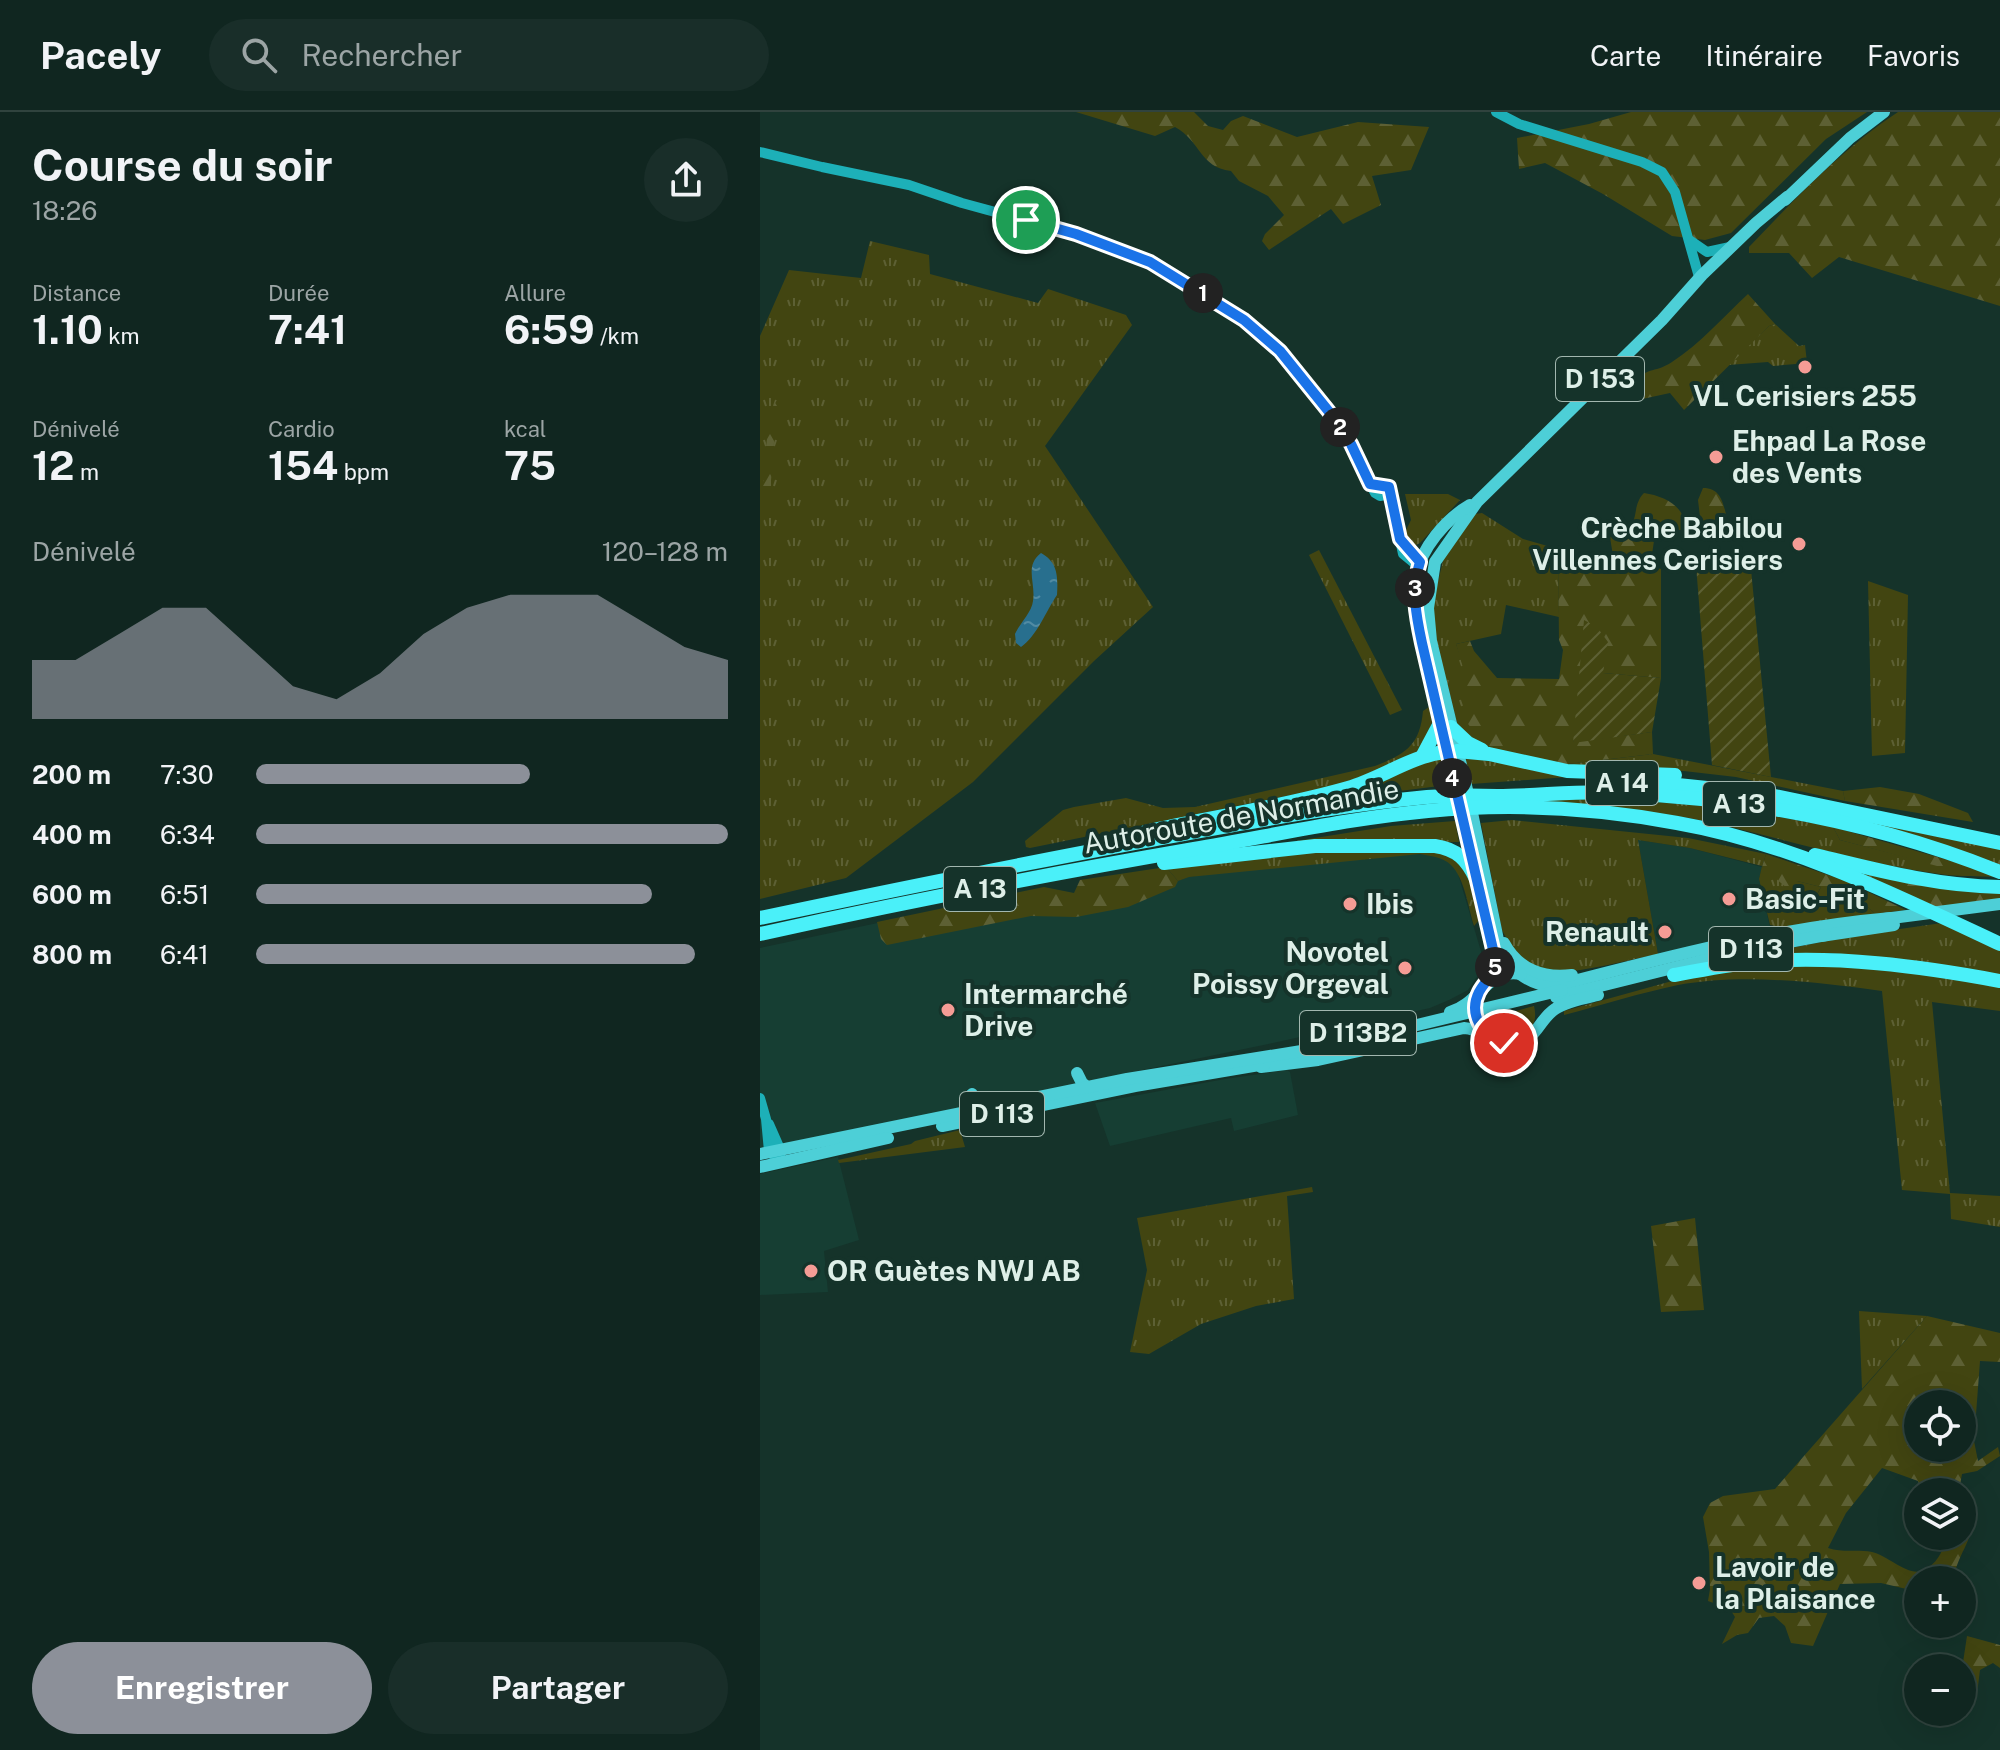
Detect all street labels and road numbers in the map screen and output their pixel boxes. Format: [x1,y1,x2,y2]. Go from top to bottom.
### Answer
road number: D 153 [1556,357,1644,401]
road number: A 14 [1586,761,1658,805]
street label: Autoroute de Normandie [1080,771,1401,860]
road number: A 13 [1703,782,1775,826]
road number: A 13 [944,867,1016,911]
road number: D 113 [1709,927,1793,971]
road number: D 113B2 [1300,1011,1416,1055]
road number: D 113 [960,1092,1044,1136]

